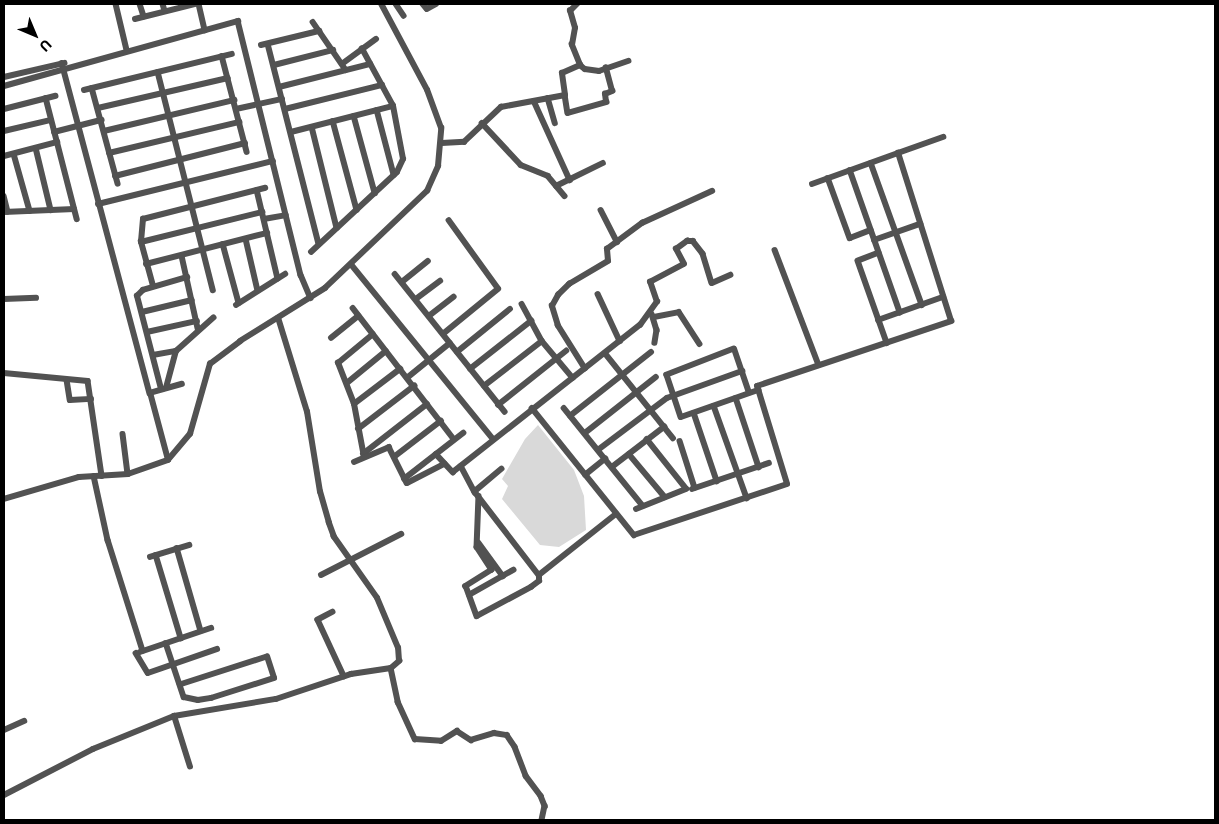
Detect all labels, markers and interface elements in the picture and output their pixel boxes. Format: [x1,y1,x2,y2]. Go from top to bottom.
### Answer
north arrow [10,10,60,60]
text: U [35,35,56,56]

